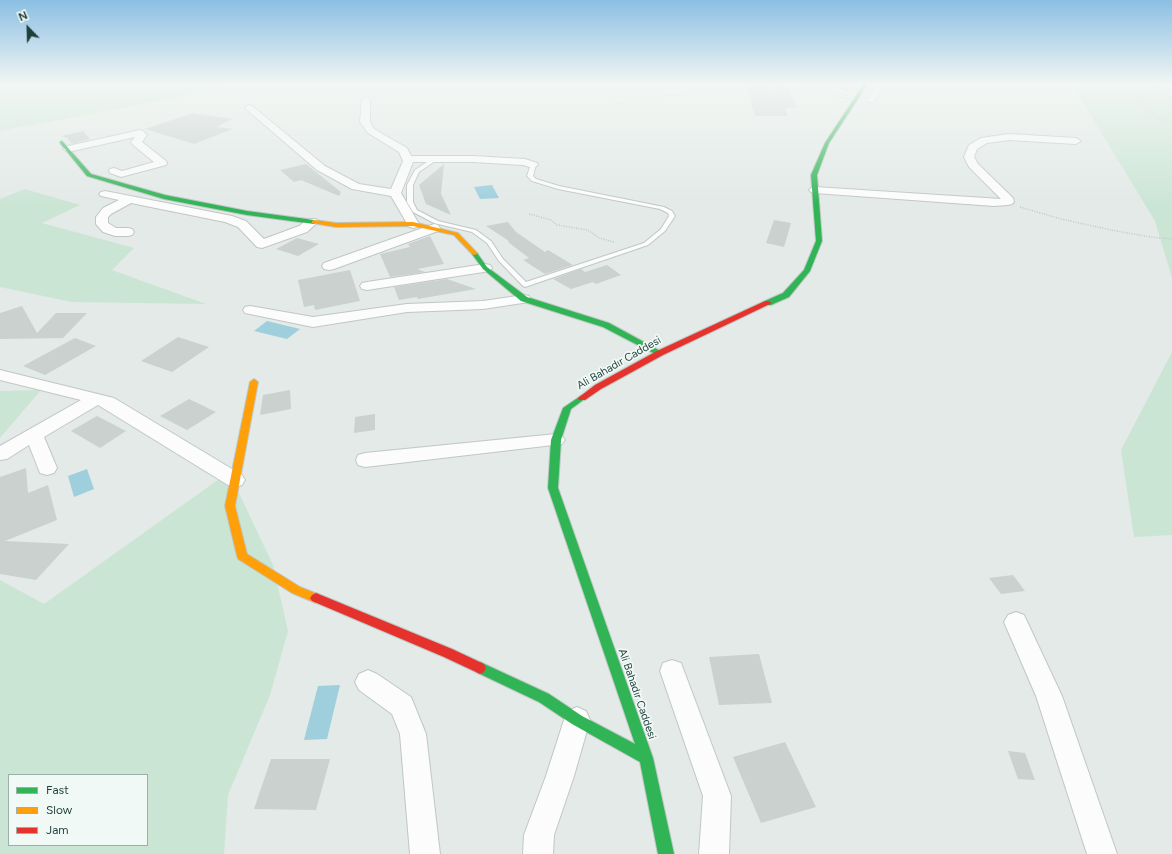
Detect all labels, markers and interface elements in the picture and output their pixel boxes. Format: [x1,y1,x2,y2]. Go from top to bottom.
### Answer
north arrow [8,8,48,48]
text: N [17,9,30,24]
street label: Ali Bahadır Caddesi [575,334,663,392]
street label: Ali Bahadır Caddesi [615,647,659,741]
legend [8,774,148,846]
text: Fast [46,783,69,797]
text: Slow [46,803,72,817]
text: Jam [46,823,69,837]

